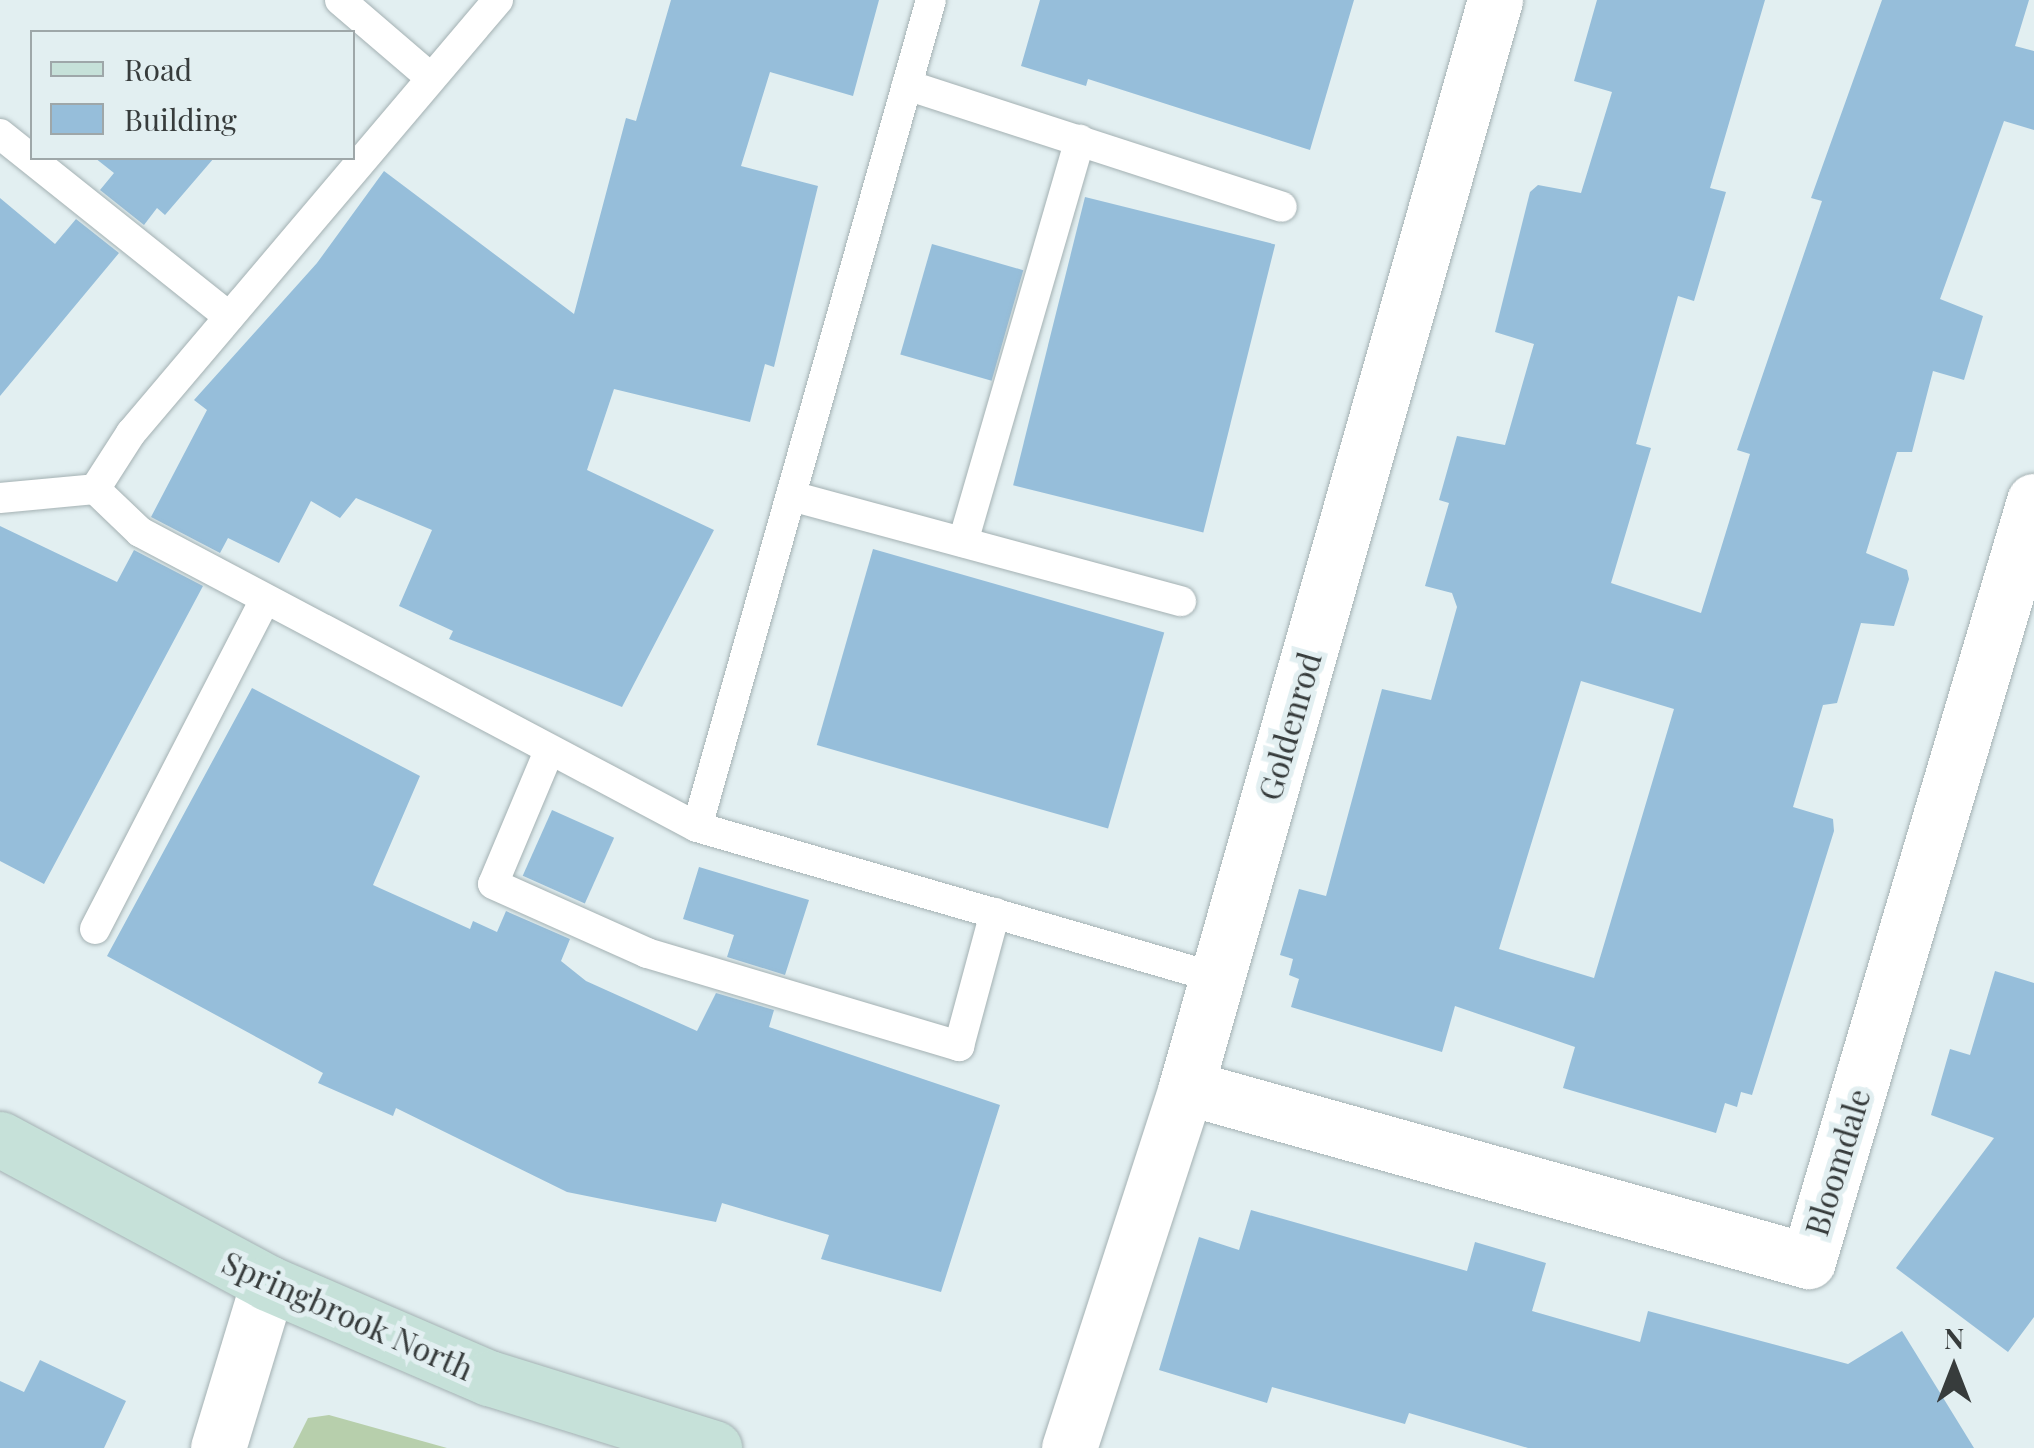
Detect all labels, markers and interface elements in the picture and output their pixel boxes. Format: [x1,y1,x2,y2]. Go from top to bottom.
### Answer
legend [30,30,355,160]
text: Road [124,49,192,89]
text: Building [124,99,237,139]
street label: Goldenrod [1250,648,1328,804]
street label: Bloomdale [1796,1084,1878,1240]
street label: Springbrook North [216,1242,480,1388]
north arrow [1904,1318,2004,1418]
text: N [1944,1319,1964,1356]

